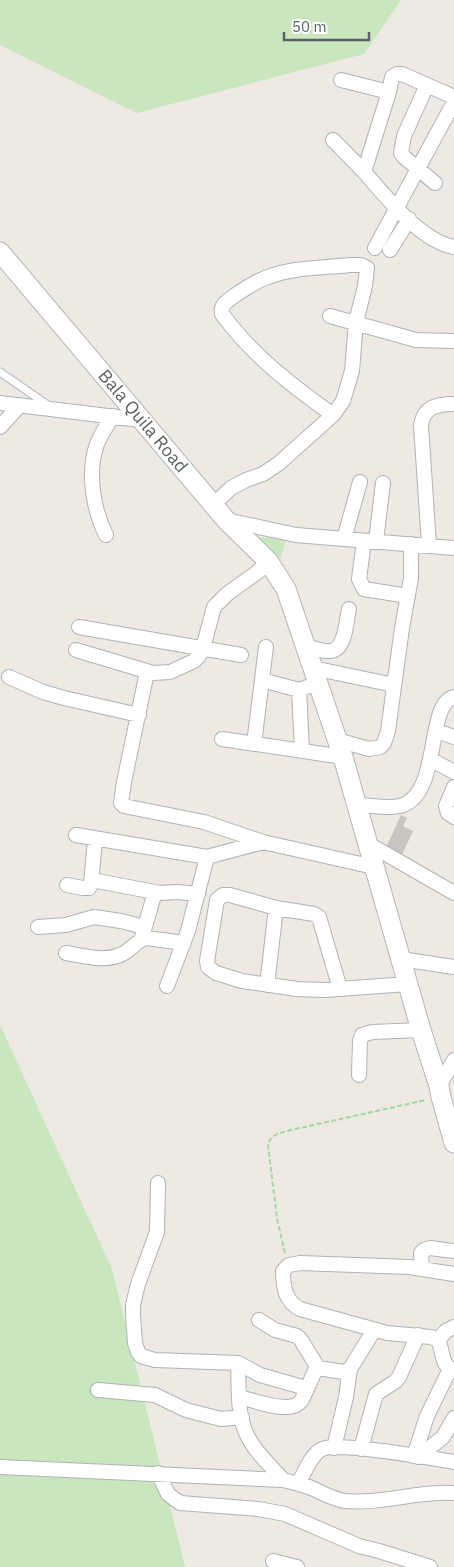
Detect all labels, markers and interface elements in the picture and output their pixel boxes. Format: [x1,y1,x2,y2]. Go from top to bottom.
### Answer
scale bar [284,10,369,42]
text: 50 m [292,17,327,36]
street label: Bala Quila Road [94,364,193,477]

